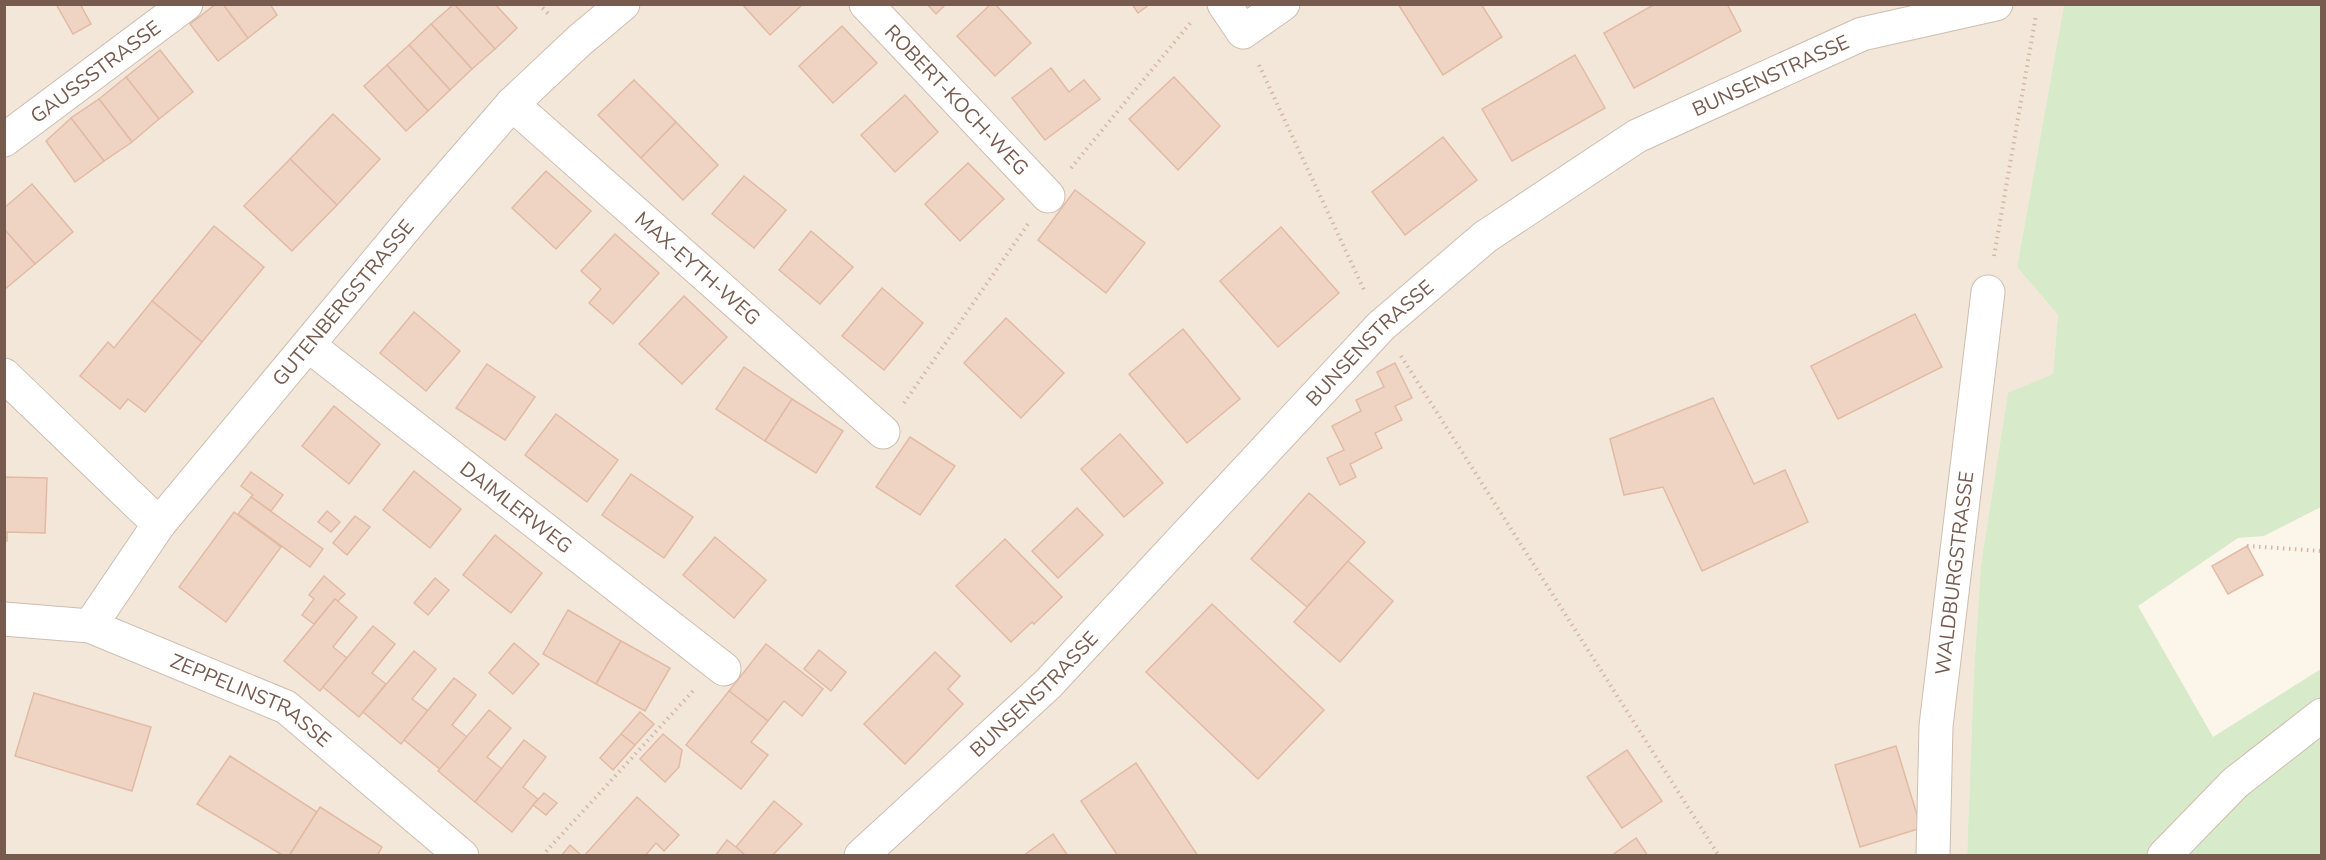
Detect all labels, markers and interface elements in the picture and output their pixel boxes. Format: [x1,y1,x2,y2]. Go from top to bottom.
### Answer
street label: GAUSSSTRASSE [25,15,166,130]
street label: ROBERT-KOCH-WEG [879,19,1034,181]
street label: BUNSENSTRASSE [1688,29,1854,123]
street label: MAX-EYTH-WEG [629,206,766,331]
street label: GUTENBERGSTRASSE [266,214,420,392]
street label: BUNSENSTRASSE [1300,274,1439,412]
street label: DAIMLERWEG [454,455,578,560]
street label: WALDBURGSTRASSE [1929,470,1980,677]
street label: BUNSENSTRASSE [964,626,1104,763]
street label: ZEPPELINSTRASSE [166,648,337,753]

